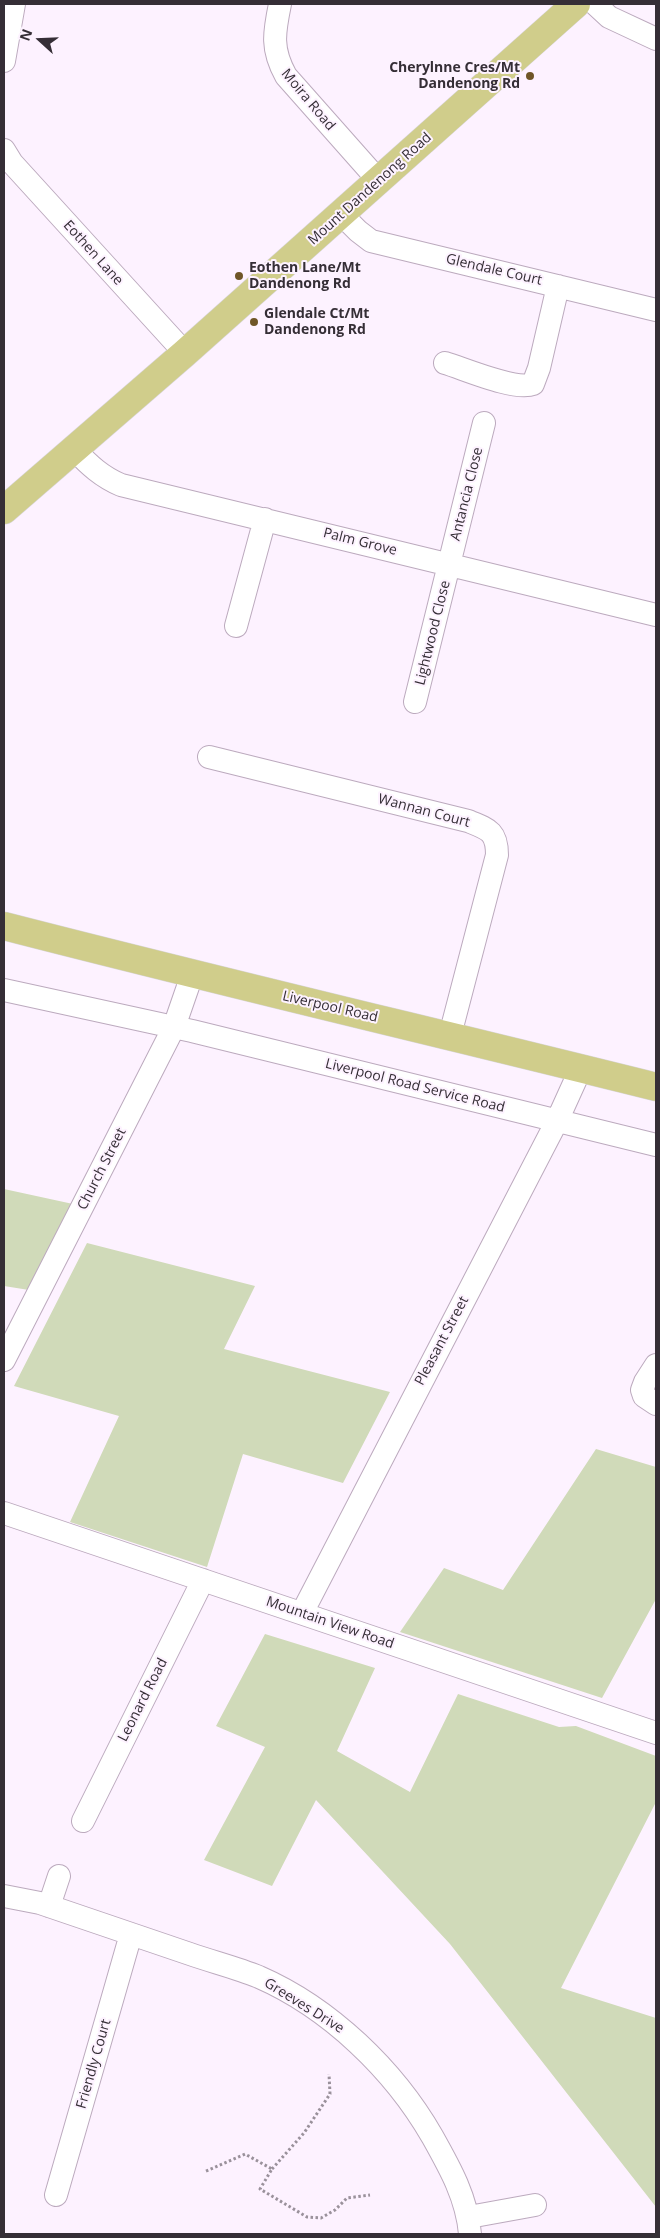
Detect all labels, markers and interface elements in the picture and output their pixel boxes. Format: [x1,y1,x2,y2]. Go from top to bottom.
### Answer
north arrow [15,15,65,65]
text: N [15,26,36,43]
place label: Cherylnne Cres/Mt Dandenong Rd [389,60,520,92]
street label: Moira Road [277,66,339,134]
marker: Cherylnne Cres/Mt Dandenong Rd [524,70,536,82]
street label: Mount Dandenong Road [305,129,435,249]
street label: Eothen Lane [60,217,126,289]
street label: Glendale Court [444,251,544,289]
place label: Eothen Lane/Mt Dandenong Rd [249,260,361,292]
marker: Eothen Lane/Mt Dandenong Rd [233,270,245,282]
place label: Glendale Ct/Mt Dandenong Rd [264,306,369,338]
marker: Glendale Ct/Mt Dandenong Rd [248,316,260,328]
street label: Antancia Close [447,446,487,542]
street label: Palm Grove [321,525,399,559]
street label: Lightwood Close [412,579,454,687]
street label: Wannan Court [376,791,472,831]
street label: Liverpool Road [281,988,379,1026]
street label: Liverpool Road Service Road [323,1056,507,1116]
street label: Church Street [74,1125,130,1213]
street label: Pleasant Street [411,1294,473,1388]
street label: Mountain View Road [264,1593,396,1653]
street label: Leonard Road [115,1656,171,1744]
street label: Greeves Drive [261,1975,347,2037]
street label: Friendly Court [73,2017,115,2111]

